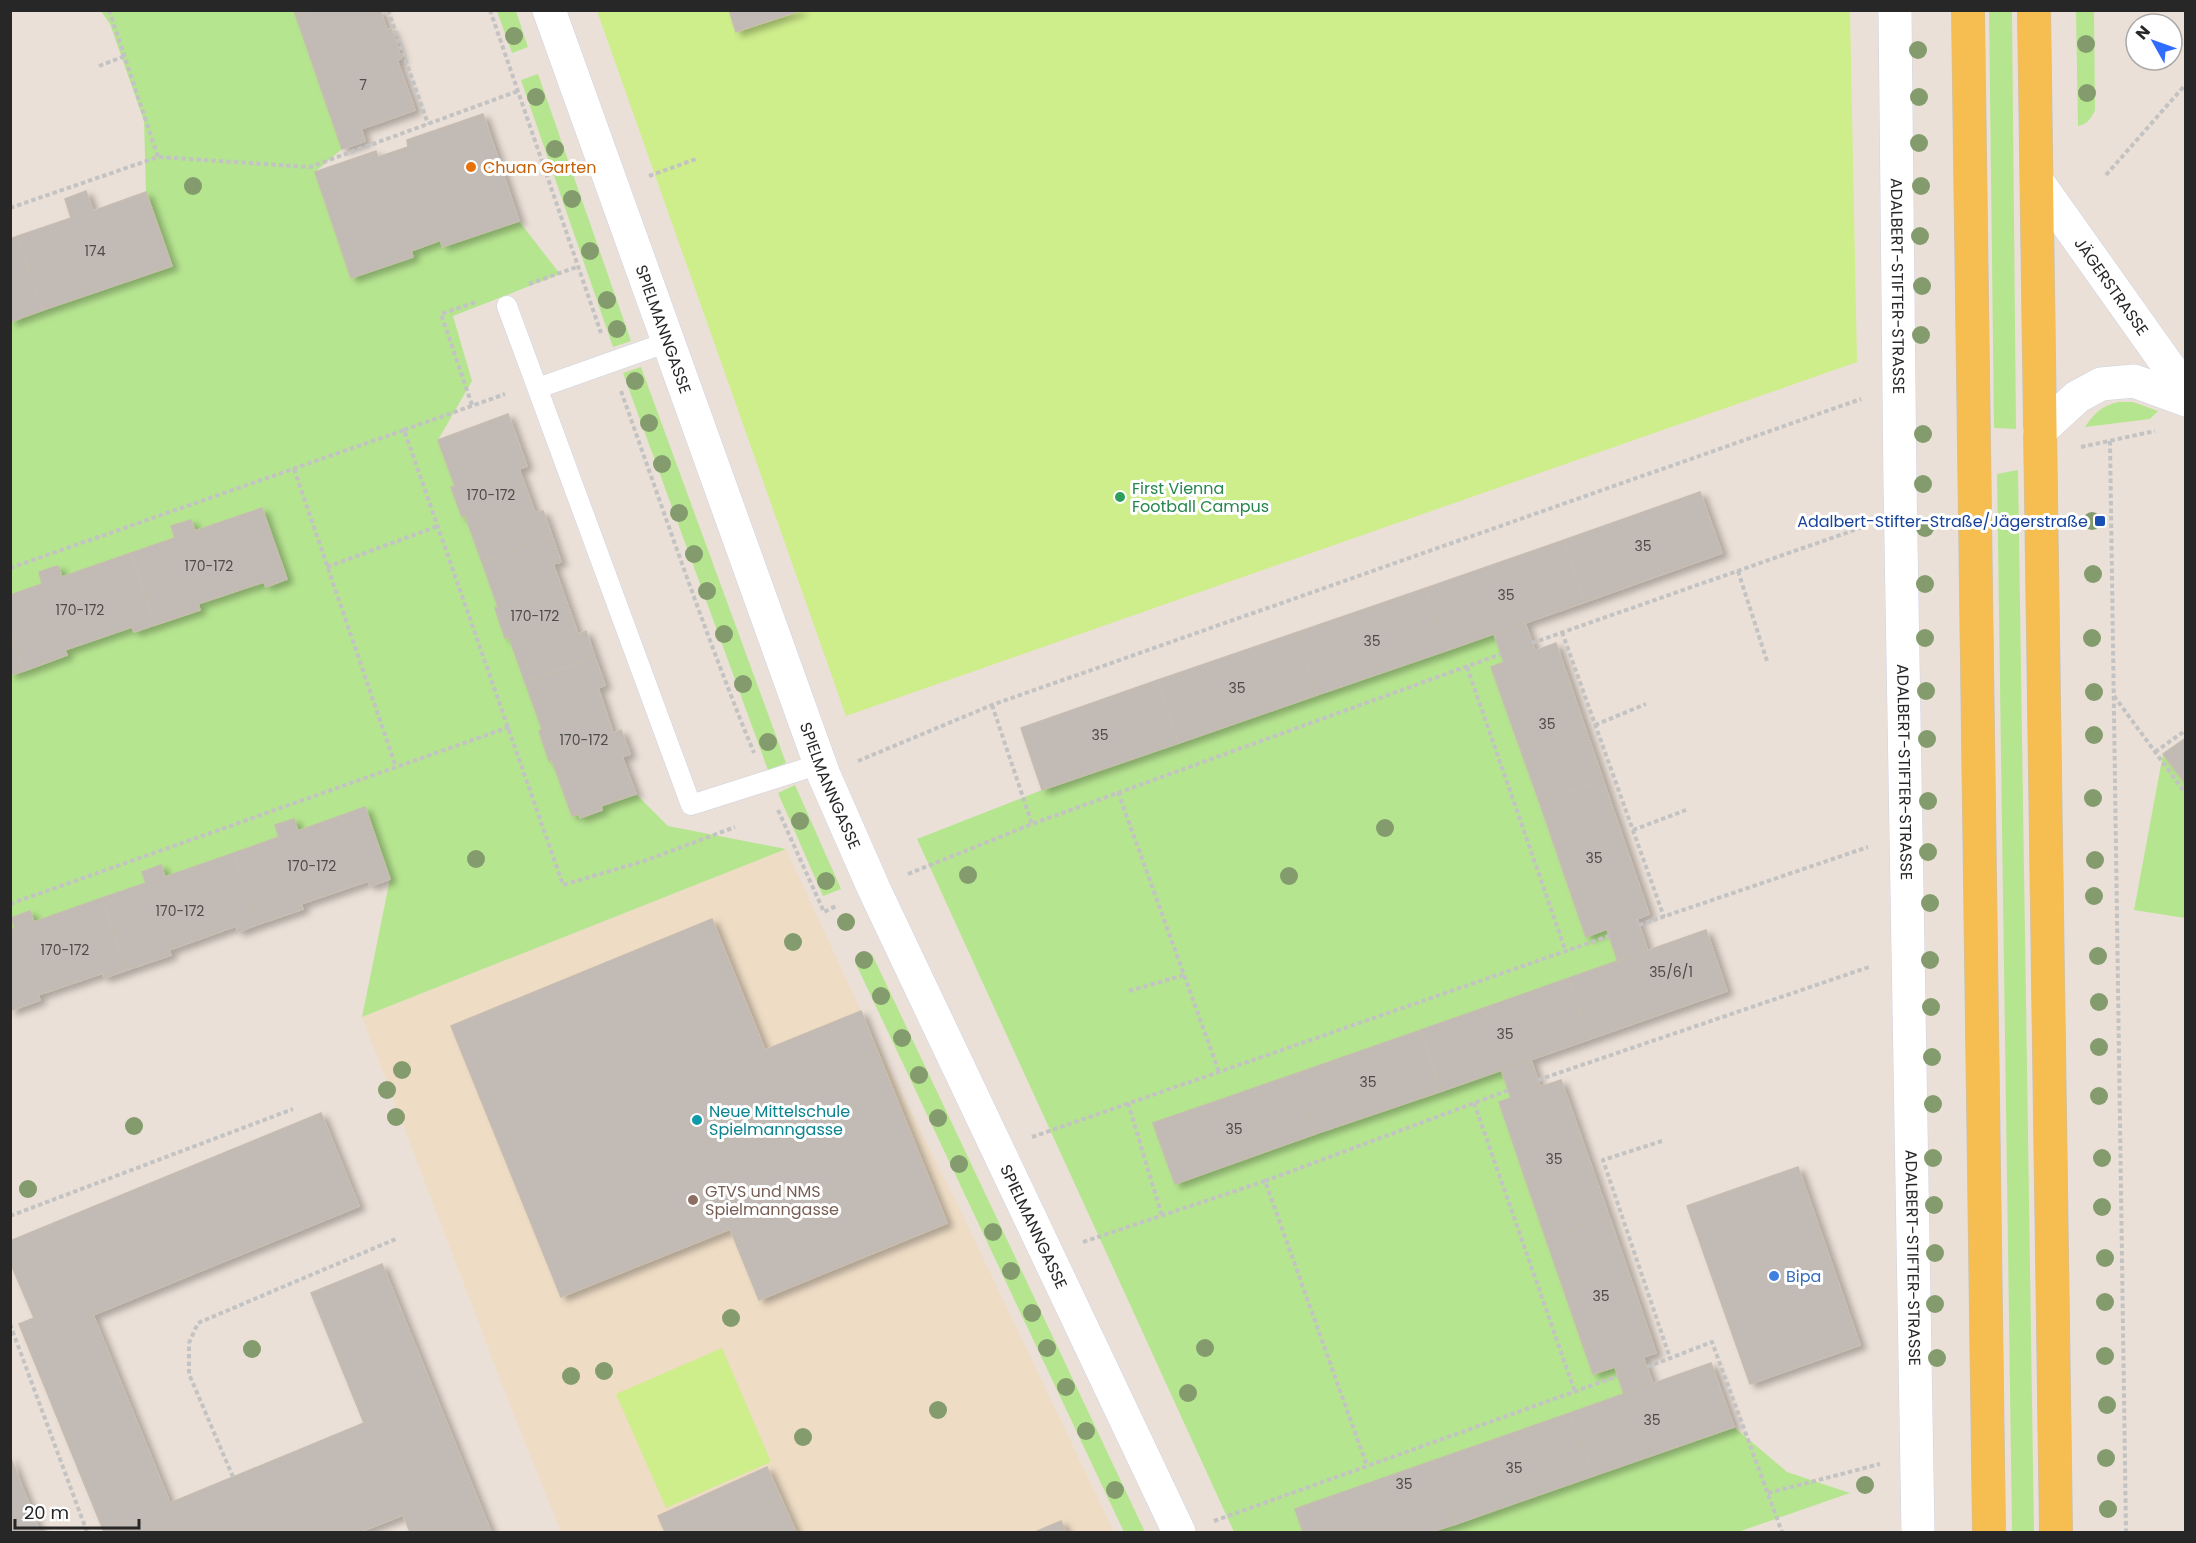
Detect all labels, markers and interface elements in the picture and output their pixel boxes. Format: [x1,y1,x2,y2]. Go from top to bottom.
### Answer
north arrow [2124,12,2184,72]
text: N [2130,21,2156,45]
house number: 7 [359,75,367,95]
place label: Chuan Garten [483,156,596,179]
marker: Chuan Garten [464,160,478,174]
street label: ADALBERT-STIFTER-STRASSE [1885,178,1910,394]
street label: JÄGERSTRASSE [2068,233,2154,340]
house number: 174 [85,241,106,261]
street label: SPIELMANNGASSE [630,262,697,397]
place label: First Vienna Football Campus [1132,477,1269,518]
house number: 170-172 [467,485,515,505]
marker: First Vienna Football Campus [1113,490,1127,504]
place label: Adalbert-Stifter-Straße/Jägerstraße [1797,510,2088,533]
marker: Adalbert-Stifter-Straße/Jägerstraße [2093,514,2107,528]
house number: 35 [1634,536,1652,556]
house number: 170-172 [185,556,233,576]
house number: 35 [1497,585,1515,605]
house number: 170-172 [56,600,104,620]
house number: 170-172 [511,606,559,626]
house number: 35 [1363,631,1381,651]
street label: ADALBERT-STIFTER-STRASSE [1891,664,1918,880]
house number: 35 [1228,678,1246,698]
house number: 35 [1538,714,1556,734]
street label: SPIELMANNGASSE [794,719,866,853]
house number: 35 [1091,725,1109,745]
house number: 170-172 [560,730,608,750]
house number: 35 [1585,848,1603,868]
house number: 170-172 [288,856,336,876]
house number: 170-172 [156,901,204,921]
house number: 170-172 [41,940,89,960]
house number: 35/6/1 [1649,962,1693,982]
house number: 35 [1496,1024,1514,1044]
house number: 35 [1359,1072,1377,1092]
place label: Neue Mittelschule Spielmanngasse [709,1100,850,1141]
marker: Neue Mittelschule Spielmanngasse [690,1113,704,1127]
house number: 35 [1225,1119,1243,1139]
house number: 35 [1545,1149,1563,1169]
street label: ADALBERT-STIFTER-STRASSE [1899,1150,1926,1366]
street label: SPIELMANNGASSE [994,1161,1073,1293]
place label: GTVS und NMS Spielmanngasse [705,1180,839,1221]
marker: GTVS und NMS Spielmanngasse [686,1193,700,1207]
place label: Bipa [1786,1265,1821,1288]
marker: Bipa [1767,1269,1781,1283]
house number: 35 [1592,1286,1610,1306]
house number: 35 [1643,1410,1661,1430]
house number: 35 [1505,1458,1523,1478]
house number: 35 [1395,1474,1413,1494]
scale bar [15,1492,140,1530]
text: 20 m [24,1500,69,1525]

